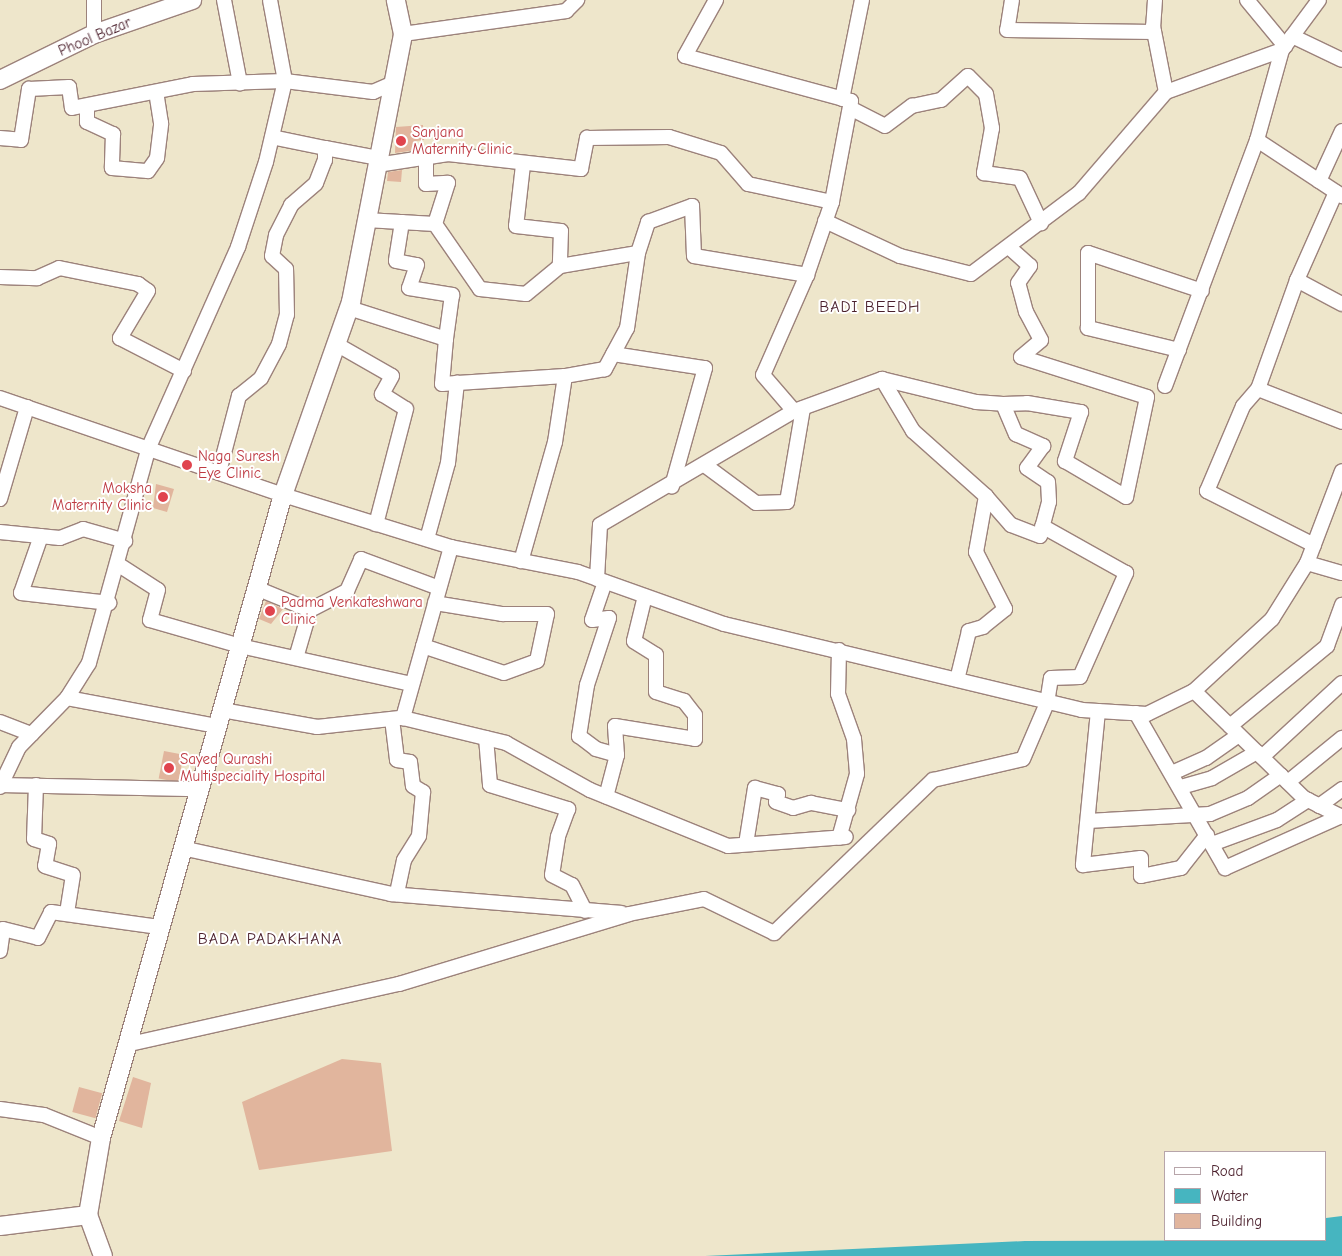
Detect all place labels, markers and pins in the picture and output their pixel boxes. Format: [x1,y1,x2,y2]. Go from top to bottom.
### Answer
place label: Sanjana Maternity Clinic [412,123,512,158]
marker: Sanjana Maternity Clinic [394,134,408,148]
place label: Naga Suresh Eye Clinic [198,447,280,482]
marker: Naga Suresh Eye Clinic [180,458,194,472]
place label: Moksha Maternity Clinic [52,479,152,514]
marker: Moksha Maternity Clinic [156,490,170,504]
place label: Padma Venkateshwara Clinic [281,593,423,628]
marker: Padma Venkateshwara Clinic [263,604,277,618]
place label: Sayed Qurashi Multispeciality Hospital [180,750,325,785]
marker: Sayed Qurashi Multispeciality Hospital [162,761,176,775]

